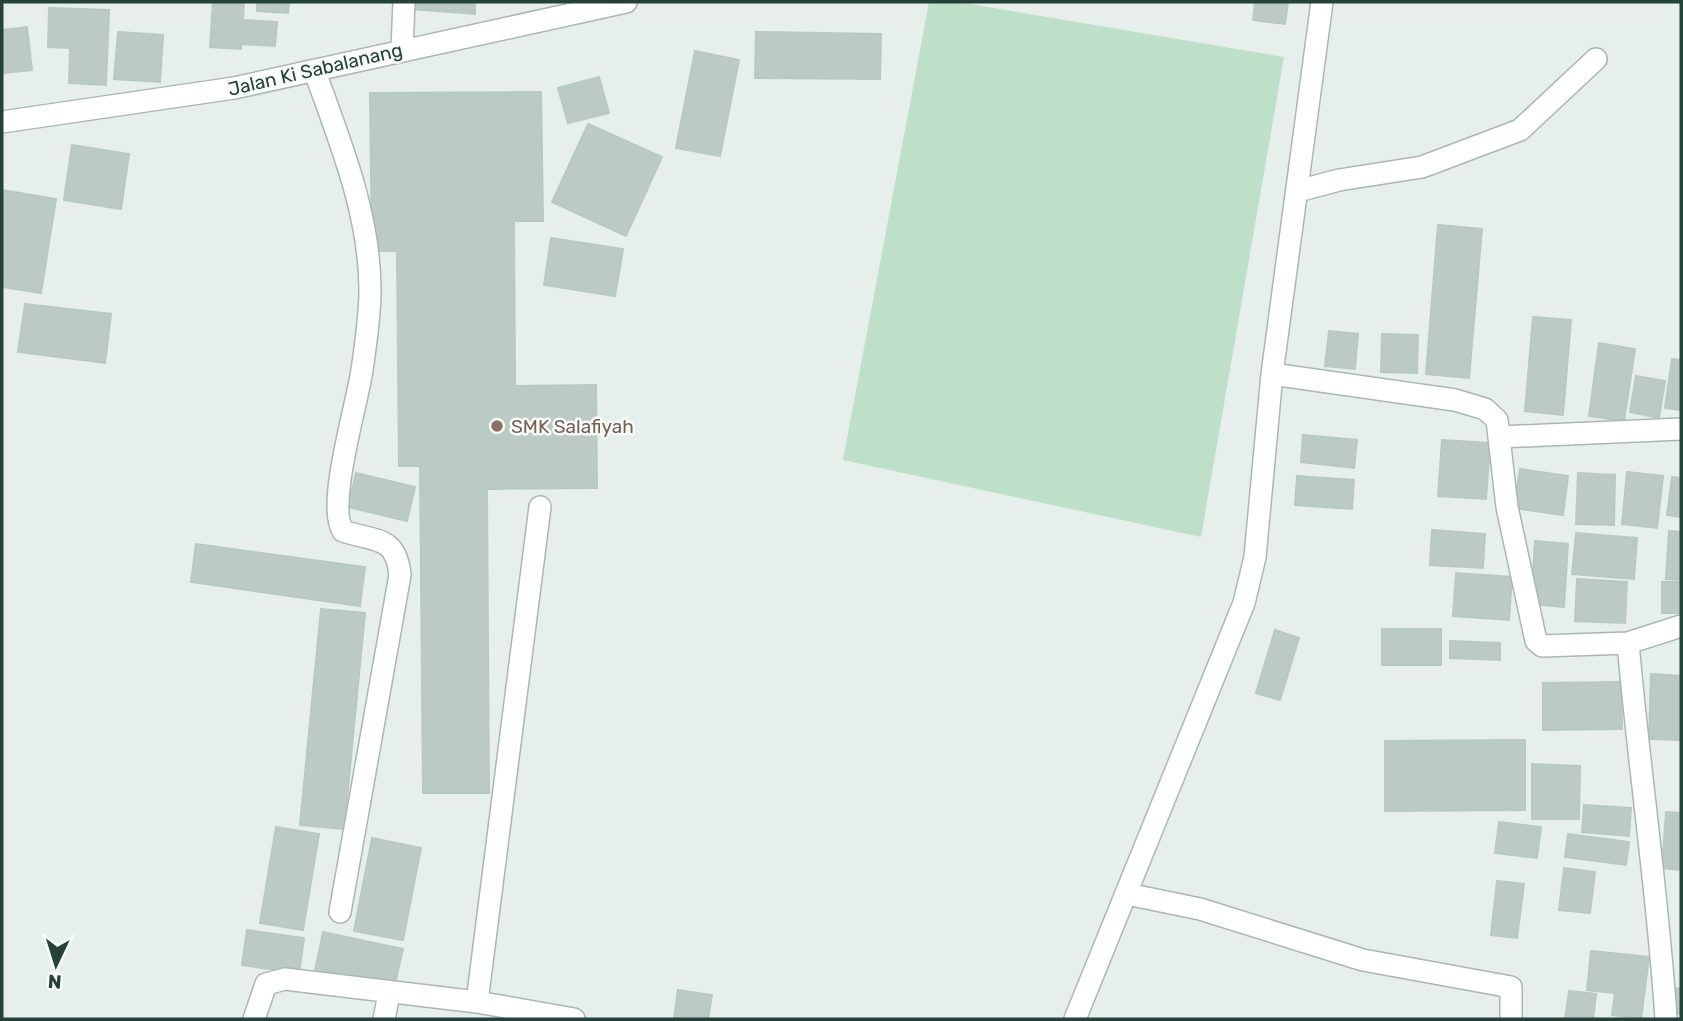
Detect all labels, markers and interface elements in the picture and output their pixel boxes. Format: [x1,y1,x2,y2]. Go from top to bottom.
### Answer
street label: Jalan Ki Sabalanang [226,38,405,101]
place label: SMK Salafiyah [511,415,634,438]
marker: SMK Salafiyah [489,418,505,434]
north arrow [21,930,91,1000]
text: N [47,970,62,993]

